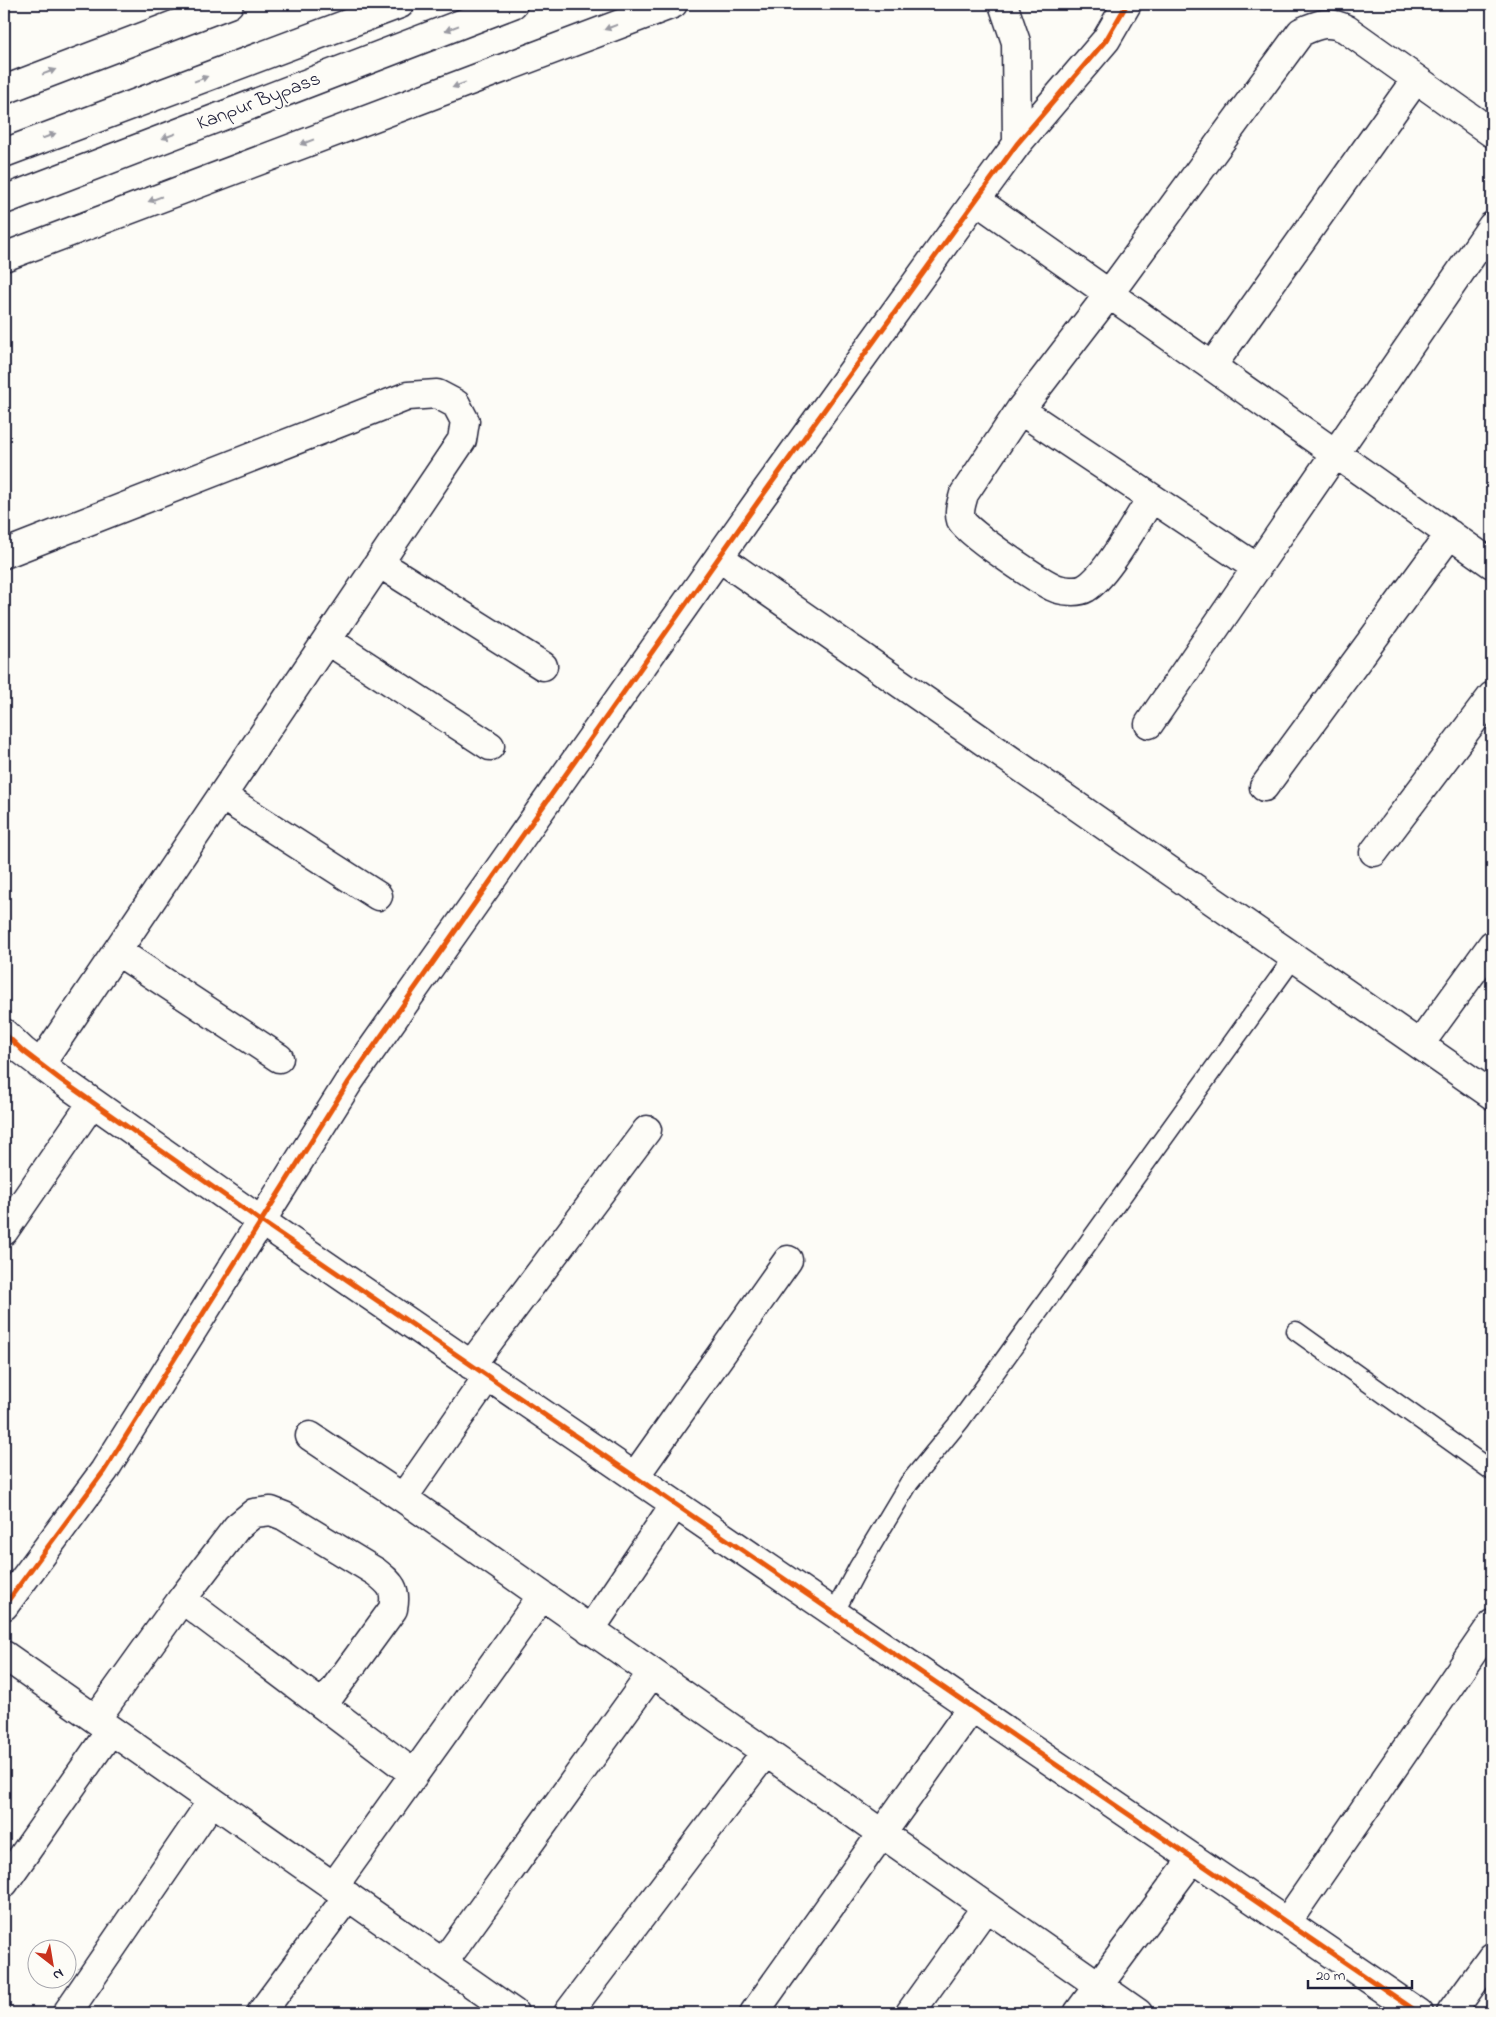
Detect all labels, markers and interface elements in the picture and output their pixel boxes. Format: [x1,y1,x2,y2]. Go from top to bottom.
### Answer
one-way arrow [444,24,459,32]
one-way arrow [604,24,619,31]
street label: Kanpur Bypass [193,65,325,139]
one-way arrow [42,68,57,76]
one-way arrow [194,75,209,82]
one-way arrow [452,81,467,89]
one-way arrow [42,132,57,139]
one-way arrow [162,133,177,141]
one-way arrow [300,139,315,146]
one-way arrow [147,195,162,203]
north arrow [28,1940,78,1990]
scale bar [1308,1957,1412,1989]
text: N [48,1962,67,1985]
text: 20 m [1316,1965,1346,1987]

